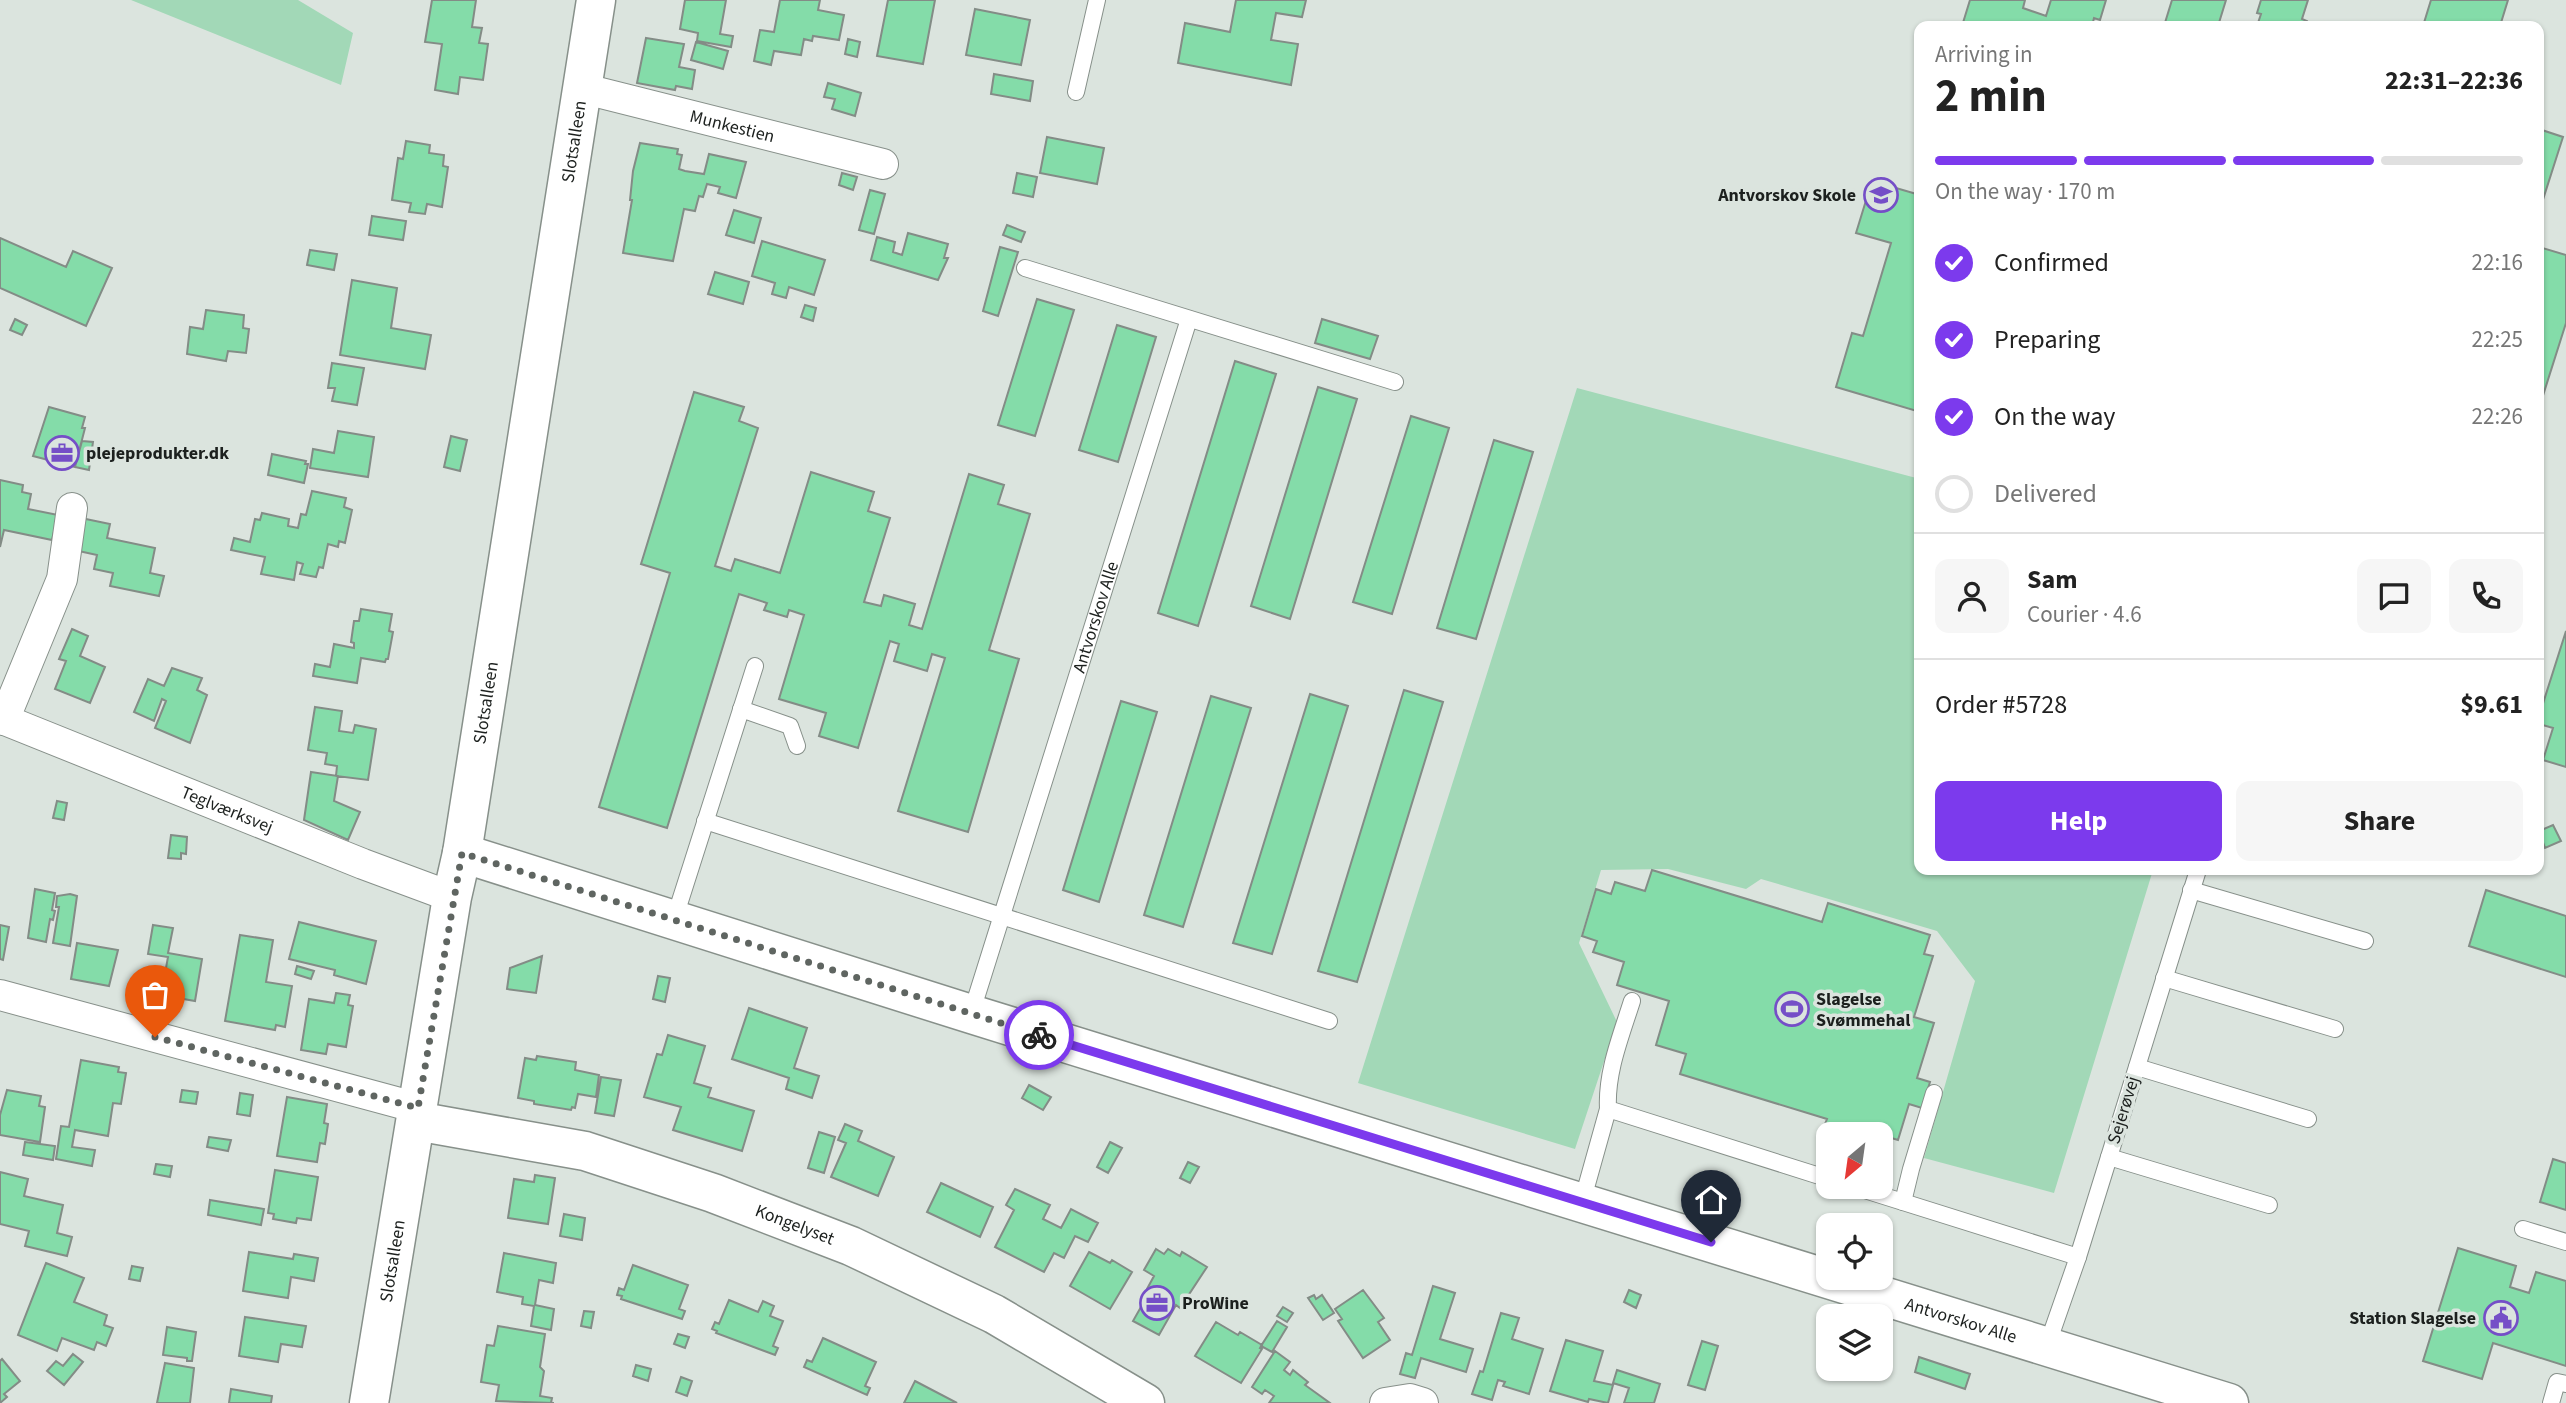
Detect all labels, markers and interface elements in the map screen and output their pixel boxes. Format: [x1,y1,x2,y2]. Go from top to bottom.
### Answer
text: Arriving in [1935,38,2033,71]
text: 22:31–22:36 [2385,62,2523,99]
text: 2 min [1935,64,2047,129]
street label: Slotsalleen [555,99,593,185]
street label: Munkestien [687,104,777,149]
text: On the way · 170 m [1935,175,2115,208]
school or university icon: Antvorskov Skole [1862,176,1900,214]
place label: Antvorskov Skole [1717,183,1856,208]
icon: check [1935,244,1973,282]
text: Confirmed [1994,244,2109,281]
text: 22:16 [2472,246,2523,279]
icon: check [1935,321,1973,359]
text: Preparing [1994,321,2100,358]
text: 22:25 [2472,323,2523,356]
icon: check [1935,398,1973,436]
text: On the way [1994,398,2115,435]
text: 22:26 [2472,400,2523,433]
office icon: plejeprodukter.dk [43,434,81,472]
place label: plejeprodukter.dk [86,441,229,466]
text: Delivered [1994,475,2097,512]
street label: Antvorskov Alle [1067,558,1125,676]
button: person [1935,559,2009,633]
button: chat [2357,559,2431,633]
button: phone [2449,559,2523,633]
text: Sam [2027,561,2077,598]
text: Courier · 4.6 [2027,598,2142,631]
street label: Slotsalleen [467,660,505,746]
text: Order #5728 [1935,686,2067,723]
text: $9.61 [2460,686,2523,723]
street label: Teglværksvej [177,780,277,840]
button: Help [1935,781,2222,861]
button: Share [2236,781,2523,861]
pin [125,965,185,1037]
icon: bag [136,976,174,1014]
place label: Slagelse Svømmehal [1816,987,1910,1033]
sports icon: Slagelse Svømmehal [1773,990,1811,1028]
courier [1004,1000,1074,1070]
icon: bike [1020,1016,1058,1054]
street label: Sejerøvej [2101,1073,2146,1147]
north arrow [1816,1122,1894,1199]
map controls [1816,1122,1893,1381]
pin [1681,1170,1741,1242]
icon: home [1692,1181,1730,1219]
street label: Kongelyset [751,1198,838,1251]
button: locate [1816,1213,1893,1290]
street label: Slotsalleen [374,1218,412,1304]
office icon: ProWine [1138,1284,1176,1322]
place label: ProWine [1182,1291,1249,1316]
street label: Antvorskov Alle [1902,1292,2020,1350]
public building icon: Station Slagelse [2482,1299,2520,1337]
button: layers [1816,1304,1893,1381]
place label: Station Slagelse [2349,1306,2476,1331]

